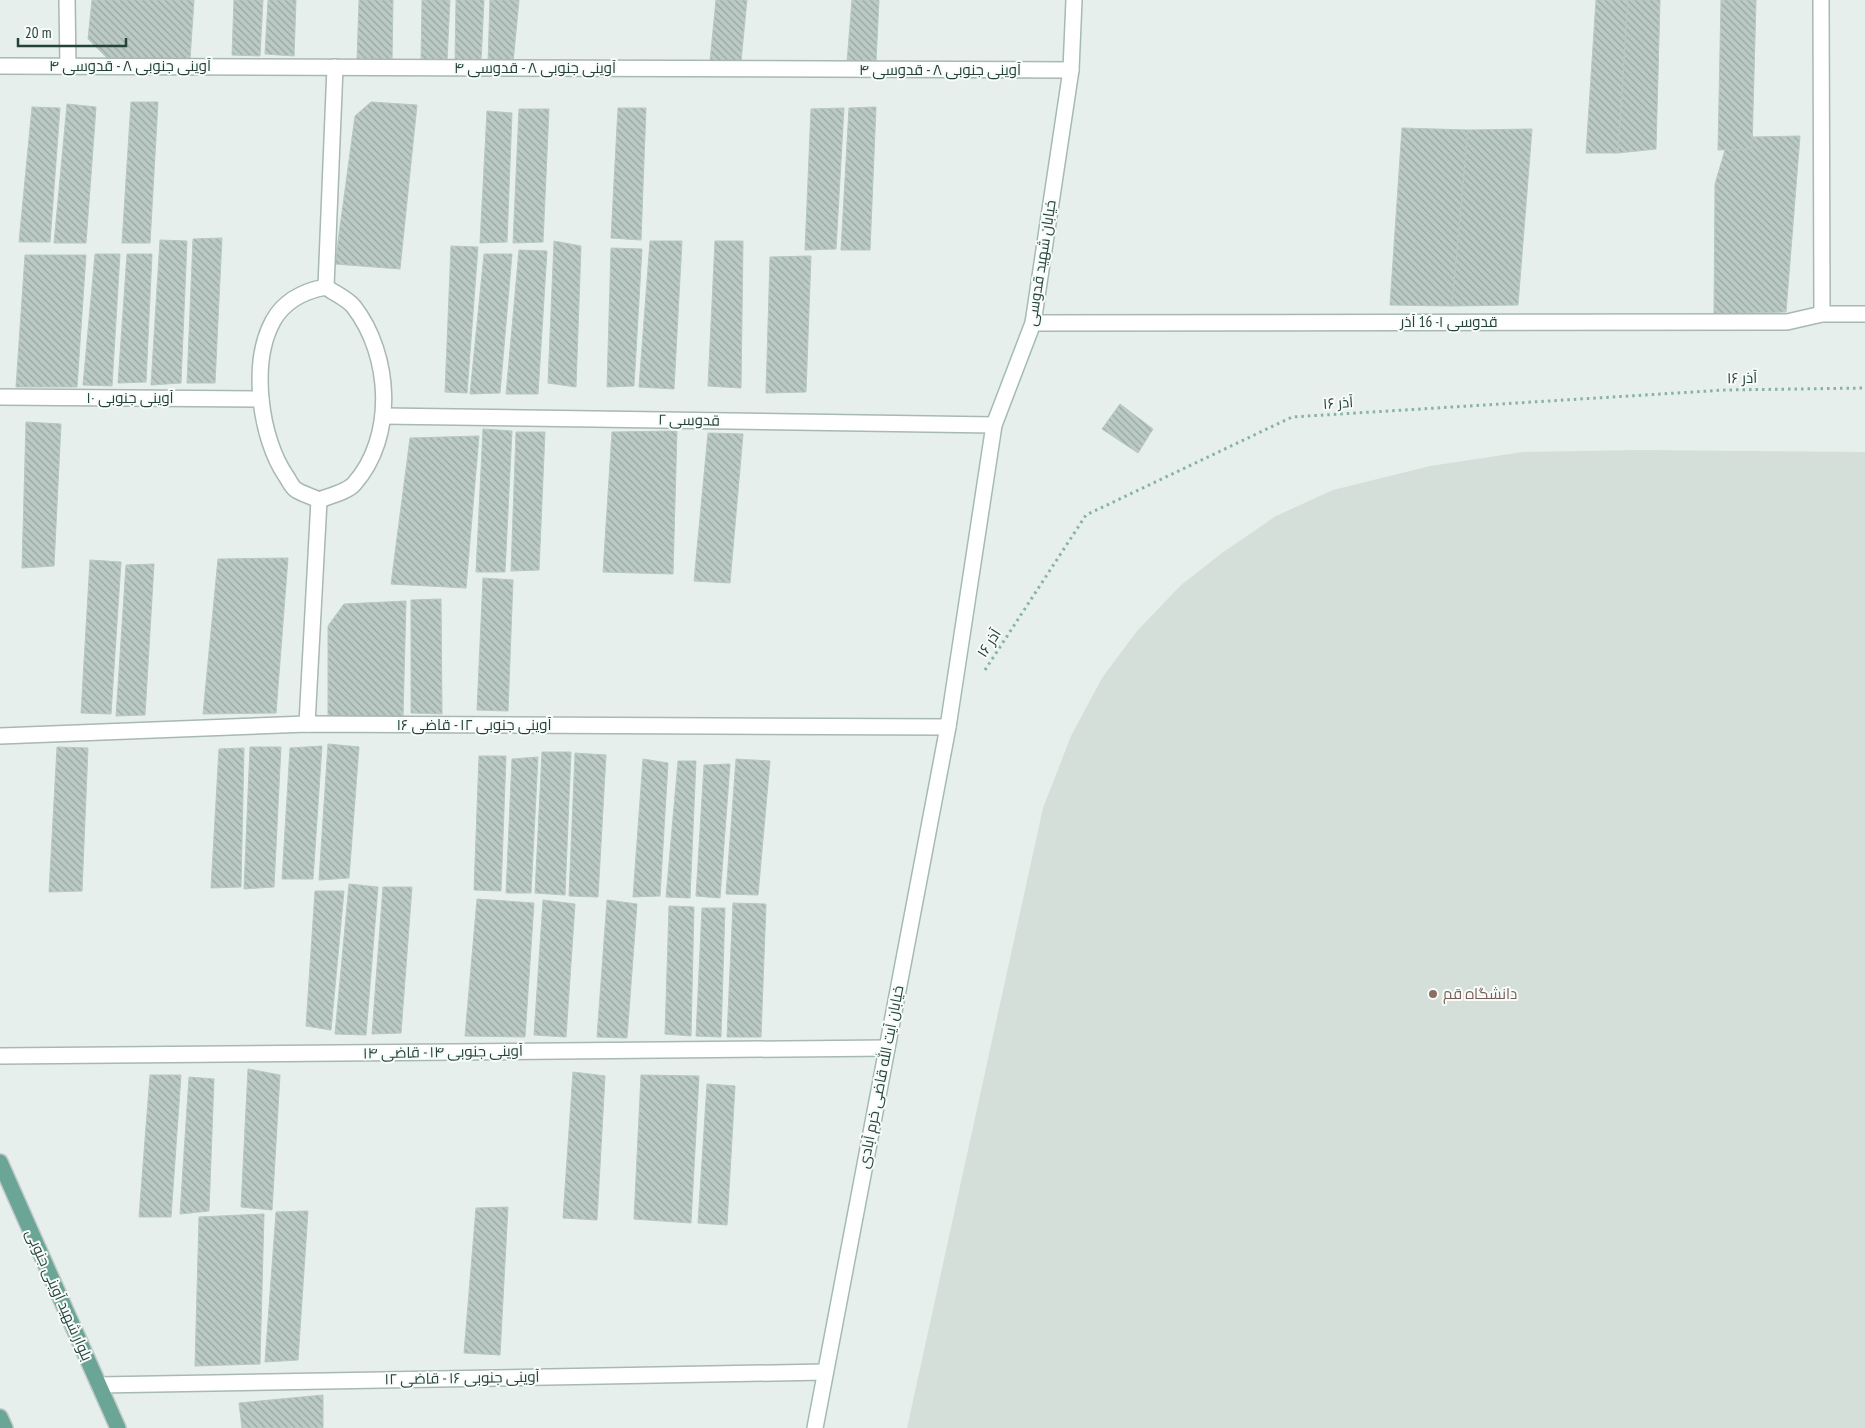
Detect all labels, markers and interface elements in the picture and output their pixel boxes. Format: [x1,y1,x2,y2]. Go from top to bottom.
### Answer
scale bar [18,15,125,47]
text: 20 m [25,23,51,42]
street label: آوینی جنوبی ۸ - قدوسی ۴ [49,56,211,76]
street label: آوینی جنوبی ۸ - قدوسی ۴ [454,58,616,78]
street label: آوینی جنوبی ۸ - قدوسی ۴ [859,60,1021,80]
street label: خیابان شهید قدوسی [1021,198,1061,328]
street label: قدوسی ۱- 16 آذر [1399,312,1498,332]
street label: ۱۶ آذر [1727,368,1757,387]
street label: آوینی جنوبی ۱۰ [86,388,174,408]
street label: ۱۶ آذر [1322,392,1354,413]
street label: قدوسی ۲ [658,409,720,431]
street label: ۱۶ آذر [972,625,1005,661]
street label: آوینی جنوبی ۱۲ - قاضی ۱۶ [396,715,552,735]
street label: خیابان آیت الله قاضی خرم آبادی [853,984,909,1170]
place label: دانشگاه قم [1443,984,1517,1004]
marker: دانشگاه قم [1427,988,1439,1000]
street label: آوینی جنوبی ۱۴ - قاضی ۱۴ [363,1041,523,1063]
street label: بلوار شهید آوینی جنوبی [21,1226,97,1364]
street label: آوینی جنوبی ۱۶ - قاضی ۱۲ [384,1367,540,1389]

